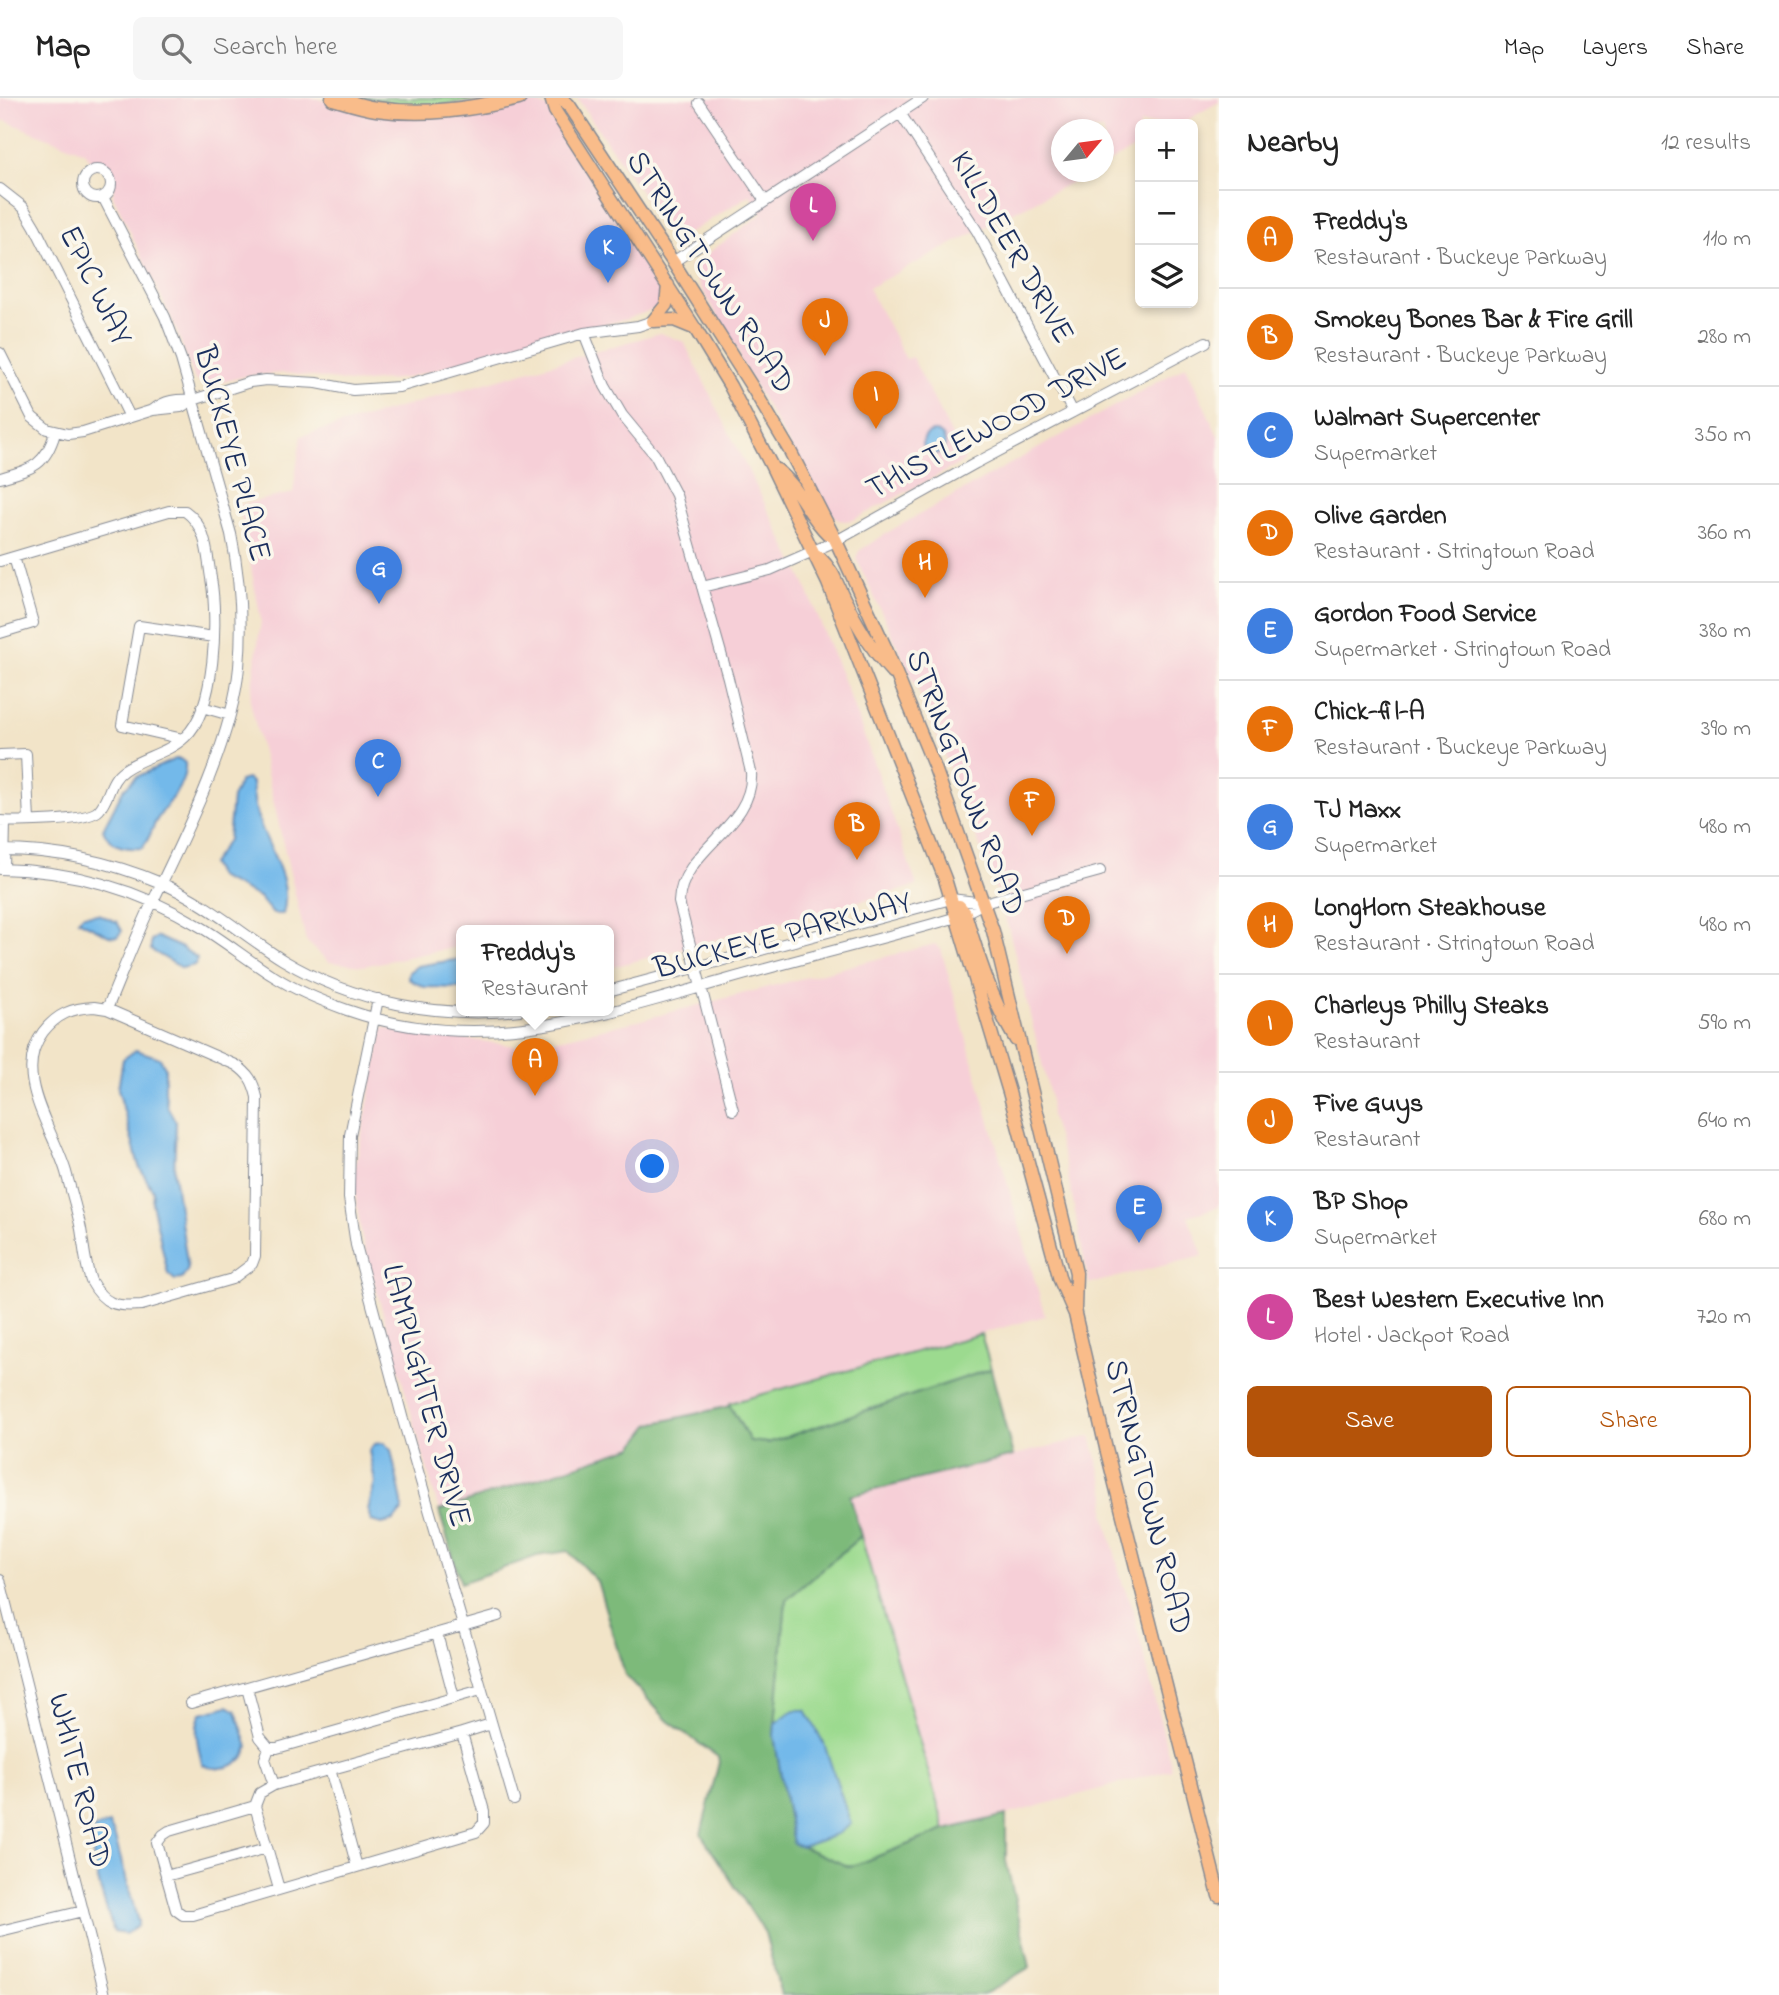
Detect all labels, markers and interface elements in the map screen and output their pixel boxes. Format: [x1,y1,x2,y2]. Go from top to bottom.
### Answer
search box [133,17,623,80]
text: Map [35,24,91,72]
icon: search [157,29,195,67]
text: Search here [213,29,337,67]
text: Map [1504,31,1544,66]
text: Layers [1582,31,1648,66]
text: Share [1686,31,1744,66]
north arrow [1051,119,1114,182]
map controls [1135,119,1198,308]
button: + [1135,119,1198,182]
text: Nearby [1247,122,1339,166]
text: 12 results [1661,127,1751,160]
street label: STRINGTOWN ROAD [613,142,805,404]
street label: KILLDEER DRIVE [937,143,1085,353]
button: − [1135,182,1198,245]
pin: L [790,183,836,241]
text: Freddy's [1314,204,1408,242]
street label: EPIC WAY [45,218,143,354]
text: A [1263,223,1277,256]
text: 110 m [1703,223,1751,256]
pin: K [585,225,631,283]
text: Restaurant · Buckeye Parkway [1314,242,1607,275]
button: layers [1135,245,1198,308]
pin: J [802,298,848,356]
text: Smokey Bones Bar & Fire Grill [1314,302,1633,340]
text: B [1262,321,1278,354]
text: 280 m [1697,321,1751,354]
street label: BUCKEYE PLACE [179,340,282,567]
street label: THISTLEWOOD DRIVE [860,340,1134,510]
text: Restaurant · Buckeye Parkway [1314,340,1607,373]
pin: I [853,371,899,429]
text: Walmart Supercenter [1314,400,1540,438]
text: C [1264,419,1276,452]
text: 350 m [1695,419,1751,452]
text: Supermarket [1314,438,1437,471]
text: Olive Garden [1314,498,1447,536]
text: D [1262,517,1278,550]
text: 360 m [1698,517,1751,550]
text: Restaurant · Stringtown Road [1314,536,1594,569]
pin: H [902,540,948,598]
pin: G [356,546,402,604]
text: Gordon Food Service [1314,596,1536,634]
text: E [1263,615,1277,648]
text: 380 m [1699,615,1751,648]
text: Supermarket · Stringtown Road [1314,634,1611,667]
street label: STRINGTOWN ROAD [892,643,1036,923]
text: Chick-fil-A [1314,694,1425,732]
text: F [1263,713,1277,746]
text: 390 m [1701,713,1751,746]
text: Restaurant · Buckeye Parkway [1314,732,1607,765]
pin: C [355,739,401,797]
pin: F [1009,778,1055,836]
text: TJ Maxx [1314,792,1401,830]
pin: B [834,802,880,860]
text: G [1263,811,1277,844]
text: 480 m [1699,811,1751,844]
text: Supermarket [1314,830,1437,863]
street label: BUCKEYE PARKWAY [648,880,917,994]
text: LongHorn Steakhouse [1314,890,1546,928]
pin: D [1044,896,1090,954]
text: H [1263,909,1277,942]
text: 480 m [1699,909,1751,942]
popup [456,925,614,1016]
text: Restaurant · Stringtown Road [1314,928,1594,961]
text: Freddy's [482,935,576,973]
text: Restaurant [482,973,588,1006]
text: Charleys Philly Steaks [1314,988,1549,1026]
text: I [1267,1007,1273,1040]
text: 590 m [1697,1007,1751,1040]
text: Restaurant [1314,1026,1421,1059]
pin: A [512,1038,558,1096]
text: Five Guys [1314,1086,1423,1124]
text: J [1264,1105,1276,1138]
text: 640 m [1698,1105,1751,1138]
text: Restaurant [1314,1124,1421,1157]
your location [635,1149,669,1183]
text: BP Shop [1314,1184,1408,1222]
pin: E [1116,1185,1162,1243]
text: K [1264,1203,1276,1236]
text: 680 m [1699,1203,1751,1236]
text: Supermarket [1314,1222,1437,1255]
street label: LAMPLIGHTER DRIVE [367,1259,483,1533]
text: Best Western Executive Inn [1314,1282,1604,1320]
text: L [1266,1301,1274,1334]
text: 720 m [1697,1301,1751,1334]
text: Hotel · Jackpot Road [1314,1320,1510,1353]
street label: STRINGTOWN ROAD [1090,1355,1204,1639]
button: Save [1247,1386,1492,1457]
button: Share [1506,1386,1751,1457]
street label: WHITE ROAD [34,1689,122,1873]

